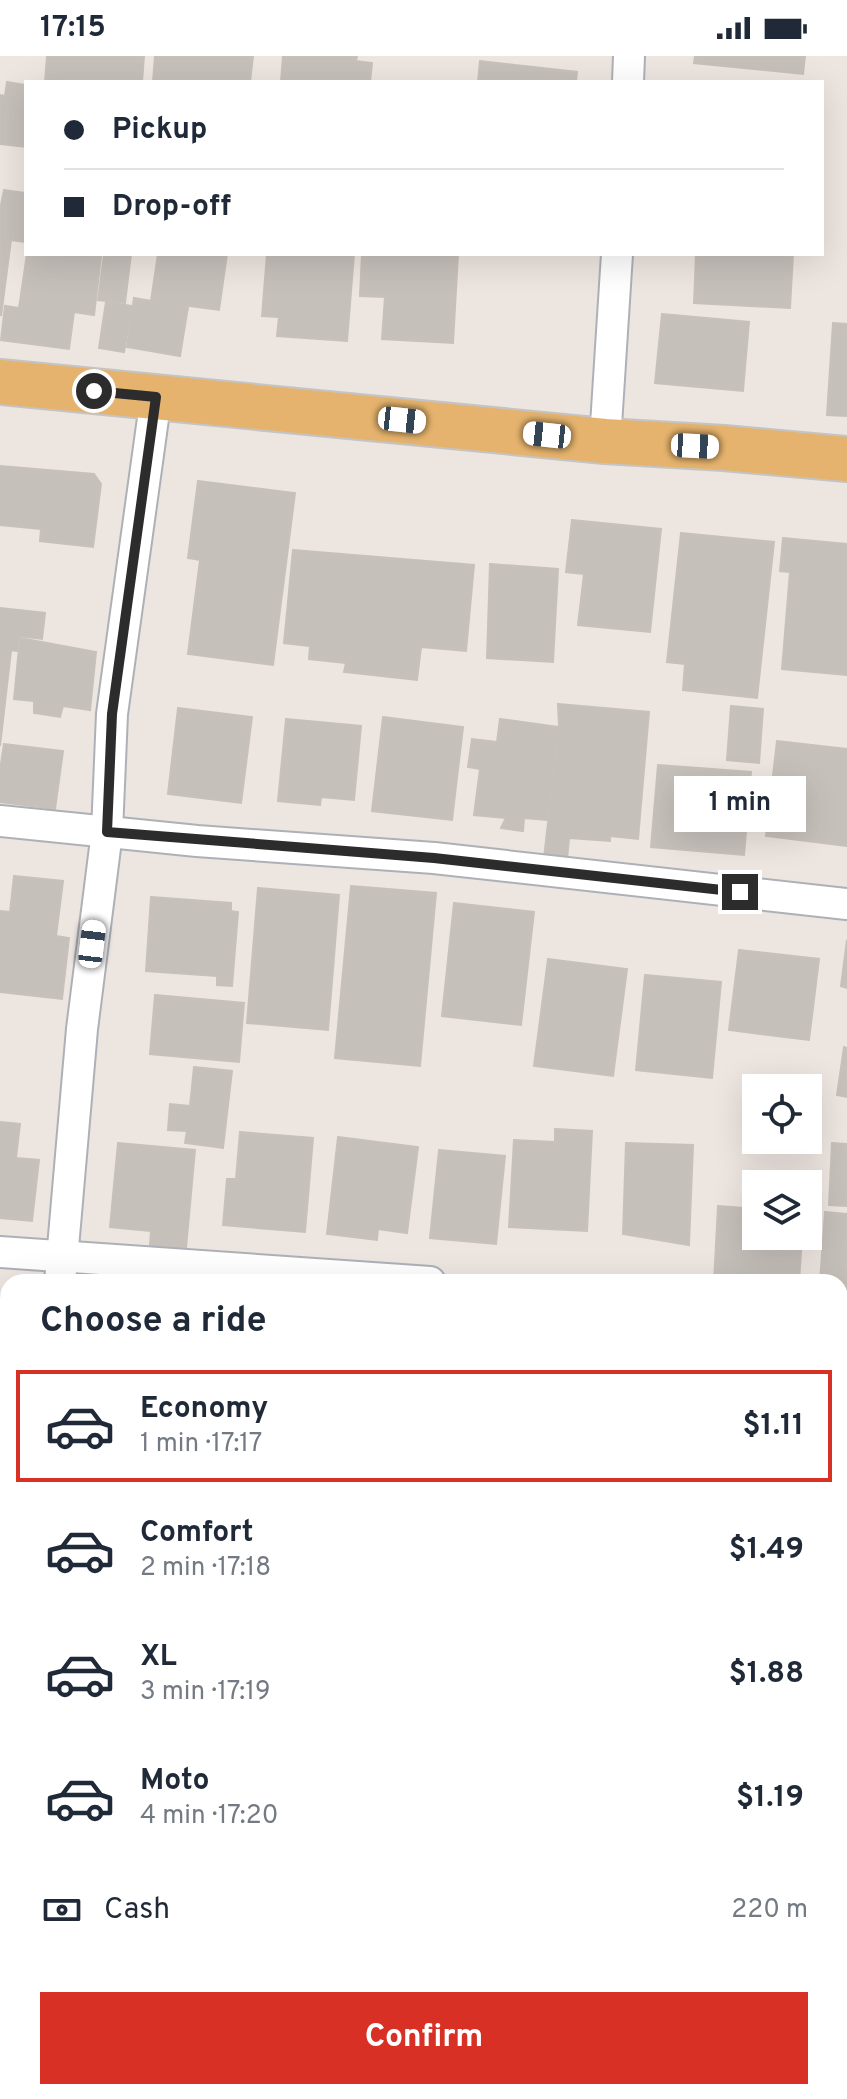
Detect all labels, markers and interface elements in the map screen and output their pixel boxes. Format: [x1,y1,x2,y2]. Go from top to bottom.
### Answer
text: 17:15 [40,10,106,47]
text: Pickup [112,112,207,149]
text: Drop-off [112,189,231,226]
route start [76,373,112,409]
car [377,406,427,434]
car [522,421,572,449]
car [670,433,720,459]
callout: 1 min [674,776,806,832]
text: 1 min [709,787,771,820]
route end [722,874,758,910]
car [77,919,107,969]
map controls [742,1074,822,1250]
button: locate [742,1074,822,1154]
button: layers [742,1170,822,1250]
text: Choose a ride [40,1299,266,1345]
icon: car [44,1390,116,1462]
text: Economy [140,1391,268,1428]
text: $1.11 [742,1408,804,1445]
text: 1 min · 17:17 [140,1428,262,1461]
icon: car [44,1514,116,1586]
text: Comfort [140,1515,253,1552]
text: $1.49 [729,1532,804,1569]
text: 2 min · 17:18 [140,1552,271,1585]
icon: car [44,1638,116,1710]
text: XL [140,1639,177,1676]
text: $1.88 [729,1656,804,1693]
text: 3 min · 17:19 [140,1676,270,1709]
icon: car [44,1762,116,1834]
text: Moto [140,1763,210,1800]
text: $1.19 [736,1780,804,1817]
text: 4 min · 17:20 [140,1800,278,1833]
icon: cash [40,1888,84,1932]
text: Cash [104,1892,170,1929]
text: 220 m [731,1894,808,1927]
button: Confirm [40,1992,808,2084]

